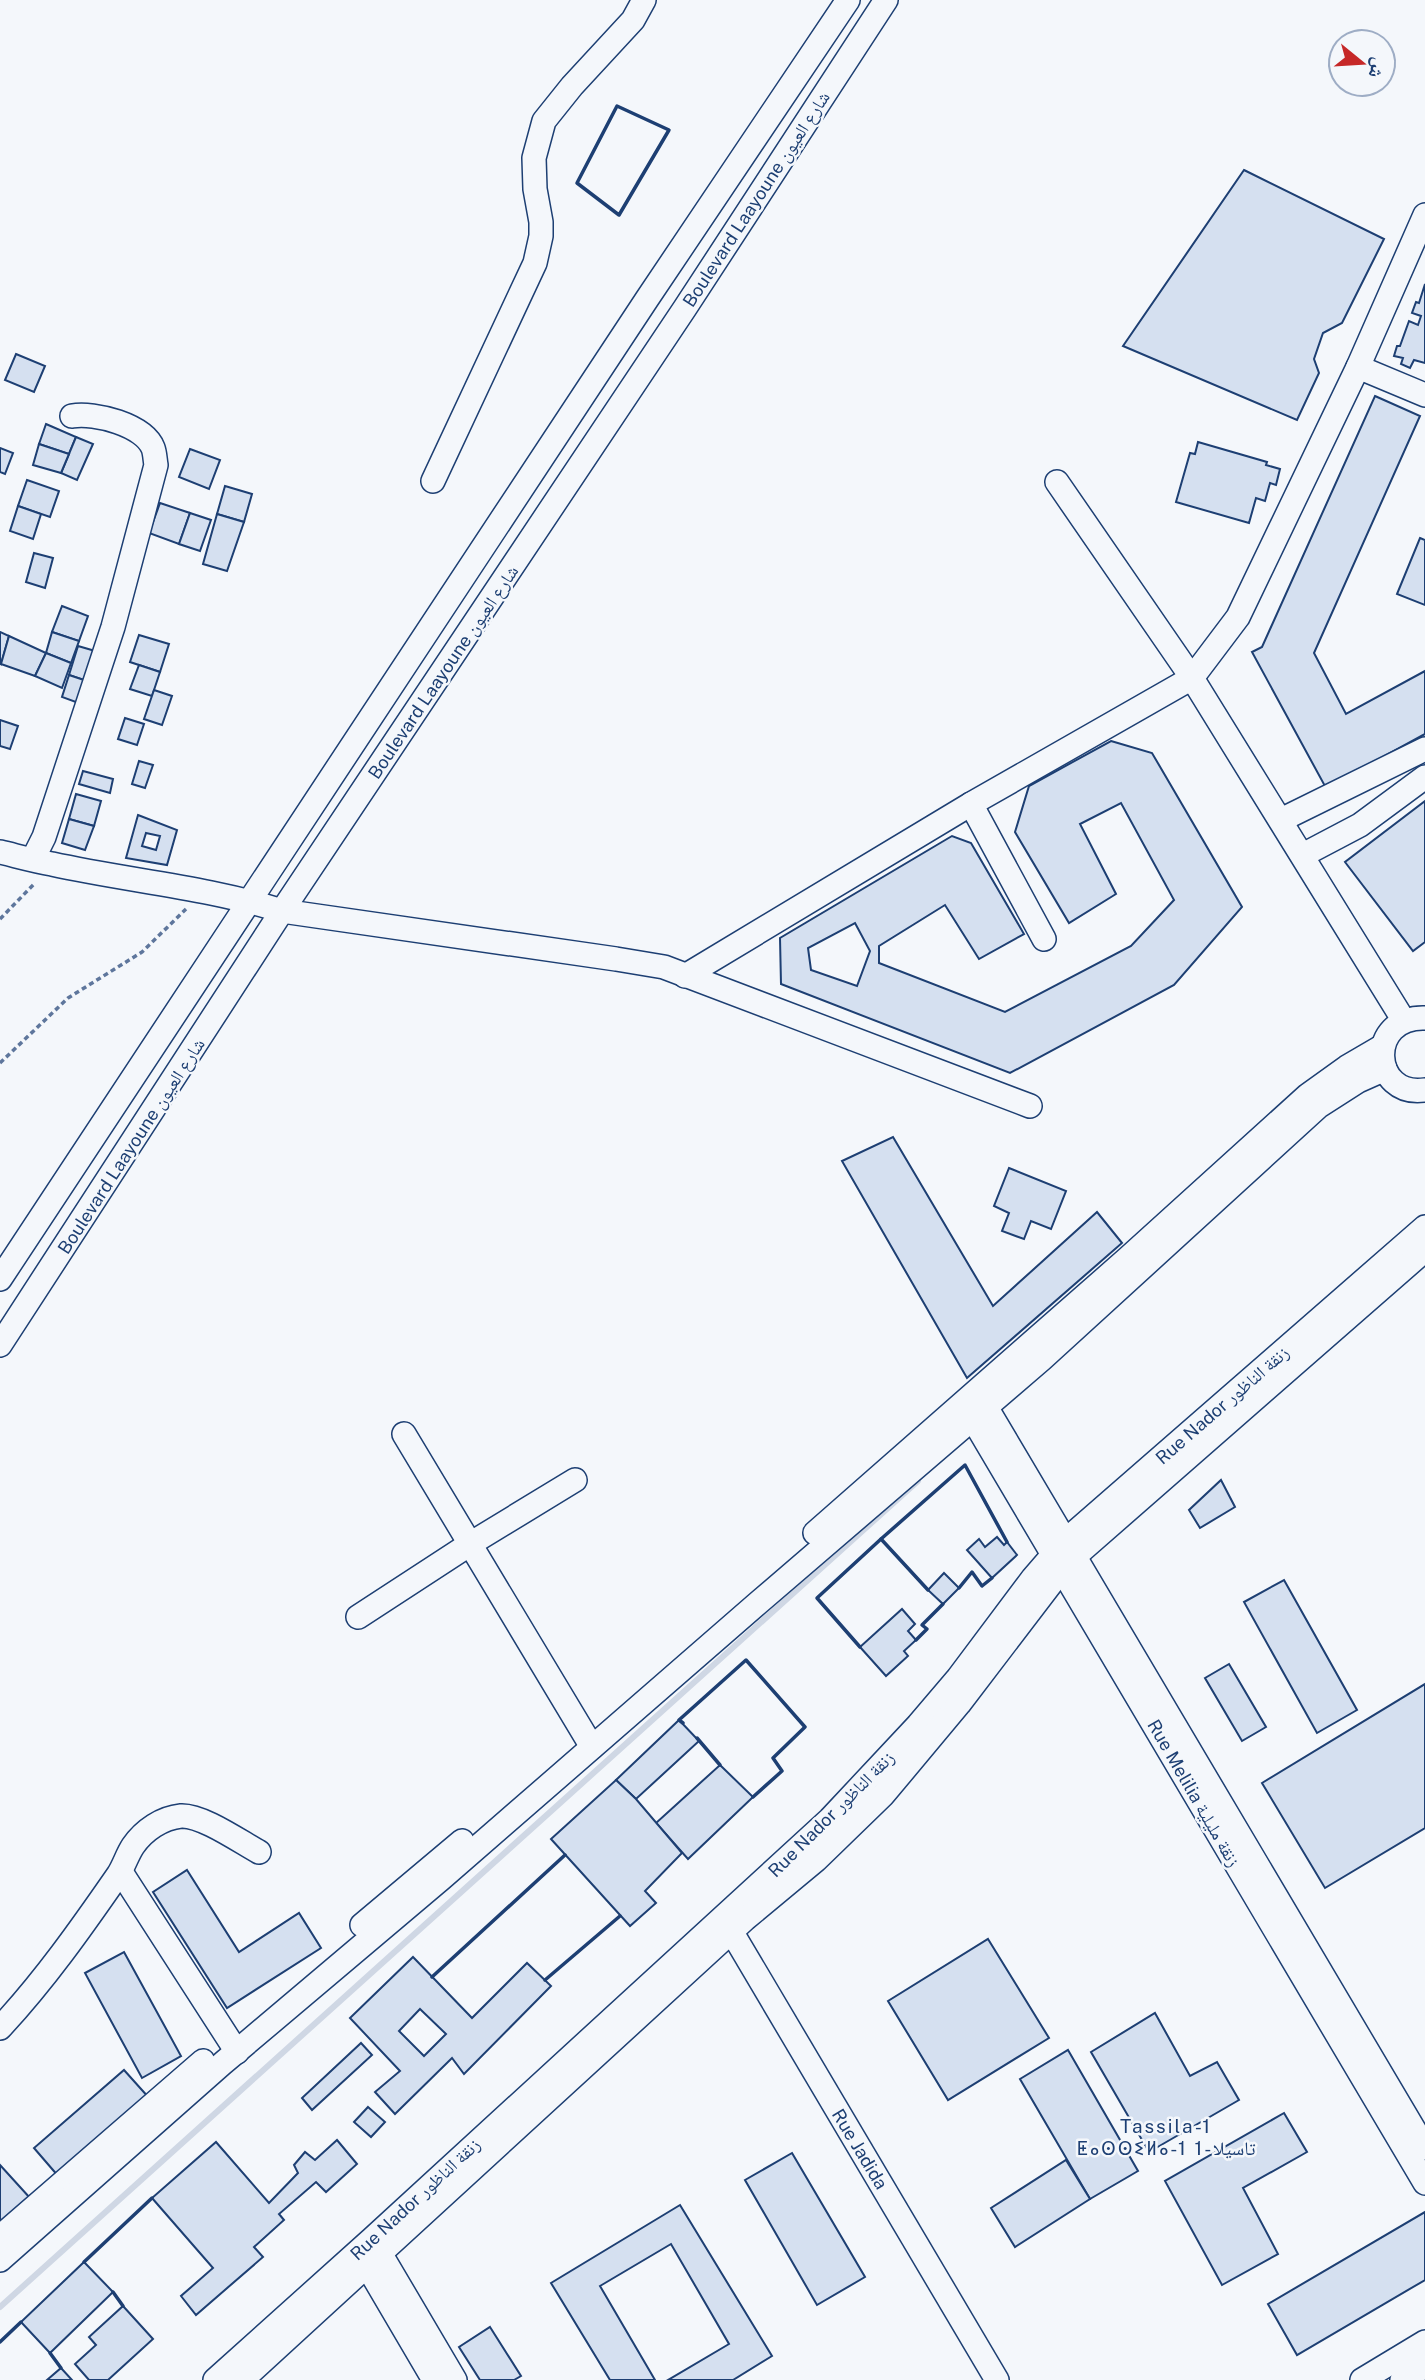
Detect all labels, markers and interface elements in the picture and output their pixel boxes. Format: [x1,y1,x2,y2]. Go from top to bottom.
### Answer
north arrow [1327,28,1397,98]
text: ش [1364,55,1392,81]
street label: Boulevard Laayoune شارع العيون [678,87,835,311]
street label: Boulevard Laayoune شارع العيون [364,561,523,783]
street label: Boulevard Laayoune شارع العيون [53,1034,210,1258]
street label: Rue Nador زنقة الناظور [1151,1342,1293,1468]
street label: Rue Melilia زنقة مليلية [1143,1716,1245,1871]
street label: Rue Nador زنقة الناظور [764,1747,898,1881]
street label: Rue Jadida [828,2105,892,2193]
district label: Tassila-1 ⵟⴰⵙⵙⵉⵍⴰ-1 1-تاسيلا [1076,2115,1256,2159]
street label: Rue Nador زنقة الناظور [346,2134,484,2264]

